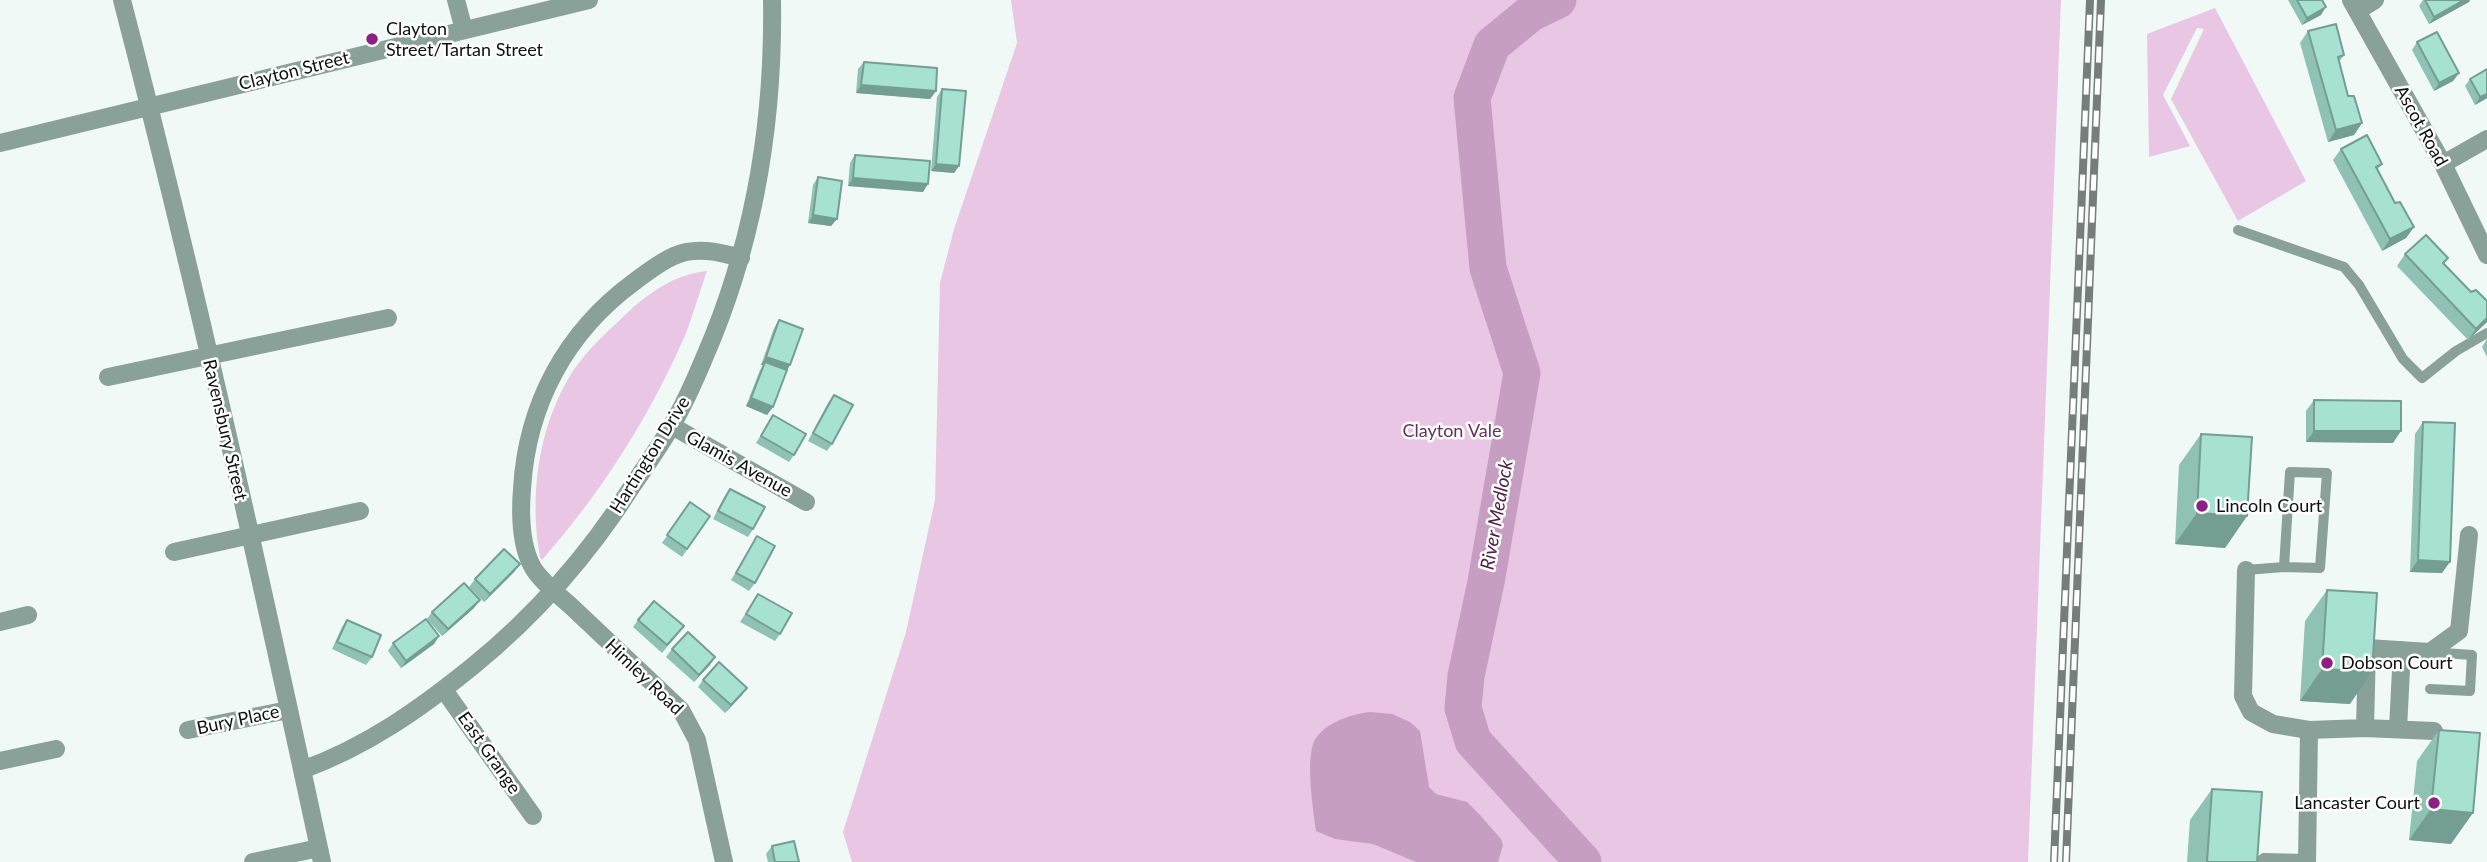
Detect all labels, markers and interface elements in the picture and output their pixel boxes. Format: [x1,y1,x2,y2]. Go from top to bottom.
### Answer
place label: Clayton Street/Tartan Street [386,18,543,60]
marker: Clayton Street/Tartan Street [364,31,380,47]
street label: Clayton Street [237,47,351,95]
street label: Ascot Road [2390,82,2452,170]
street label: Ravensbury Street [198,357,252,503]
street label: Hartington Drive [605,393,695,517]
park label: Clayton Vale [1402,420,1502,442]
street label: Glamis Avenue [682,426,796,502]
water label: River Medlock [1476,458,1518,572]
place label: Lincoln Court [2216,495,2322,517]
marker: Lincoln Court [2194,498,2210,514]
street label: Himley Road [601,634,687,720]
place label: Dobson Court [2341,652,2453,674]
marker: Dobson Court [2319,655,2335,671]
street label: Bury Place [195,701,281,739]
street label: East Grange [453,708,525,798]
place label: Lancaster Court [2294,792,2420,814]
marker: Lancaster Court [2426,795,2442,811]

